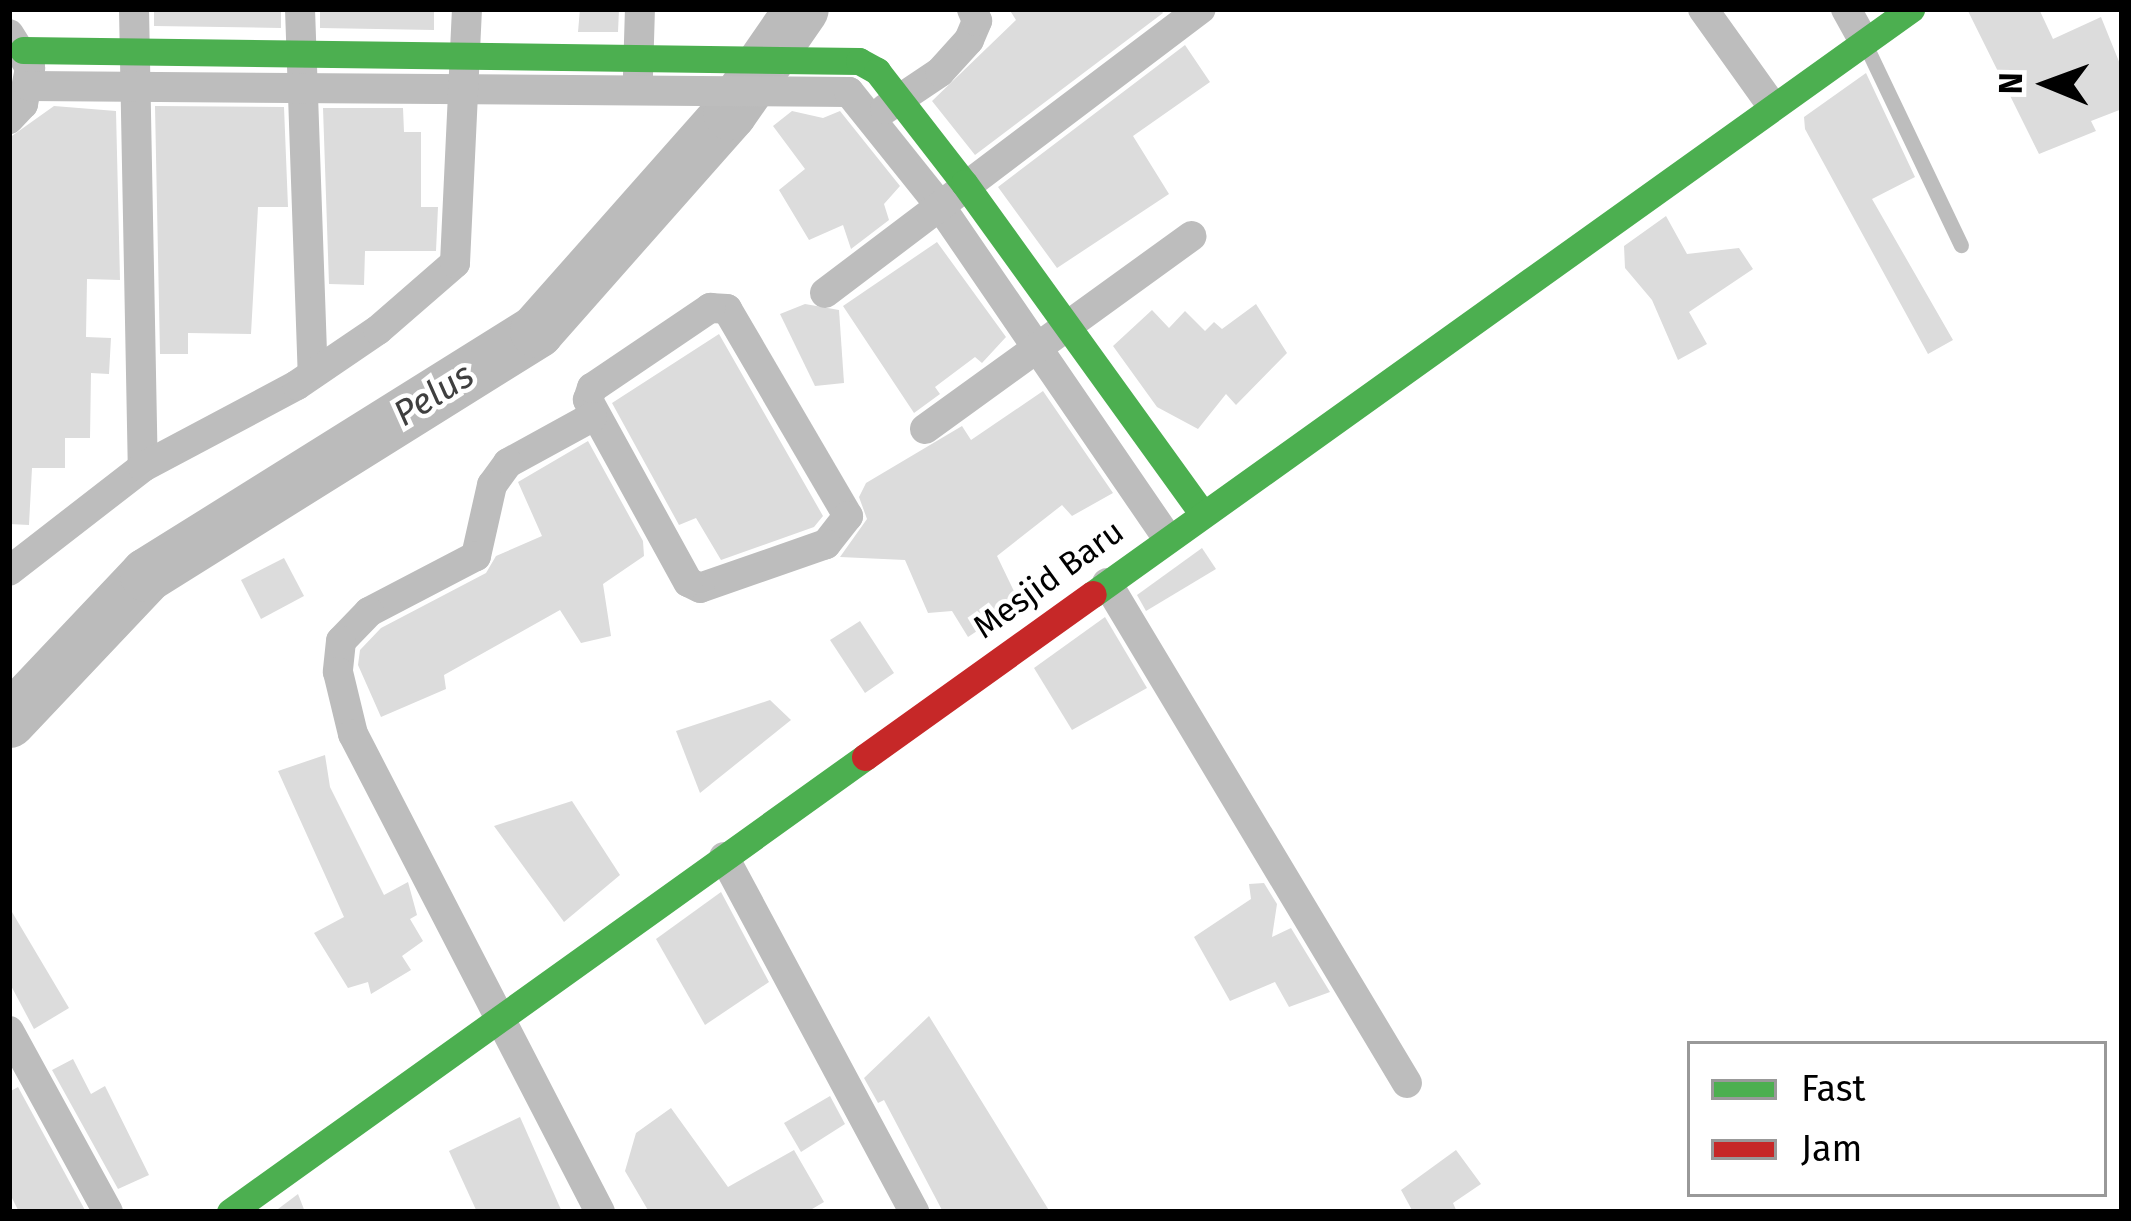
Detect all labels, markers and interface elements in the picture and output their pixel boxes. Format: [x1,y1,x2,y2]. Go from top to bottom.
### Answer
north arrow [1987,24,2107,144]
text: N [1991,72,2031,95]
water label: Pelus [386,354,482,436]
street label: Mesjid Baru [966,512,1132,648]
legend [1687,1041,2107,1197]
text: Fast [1801,1067,1866,1111]
text: Jam [1801,1127,1862,1171]

